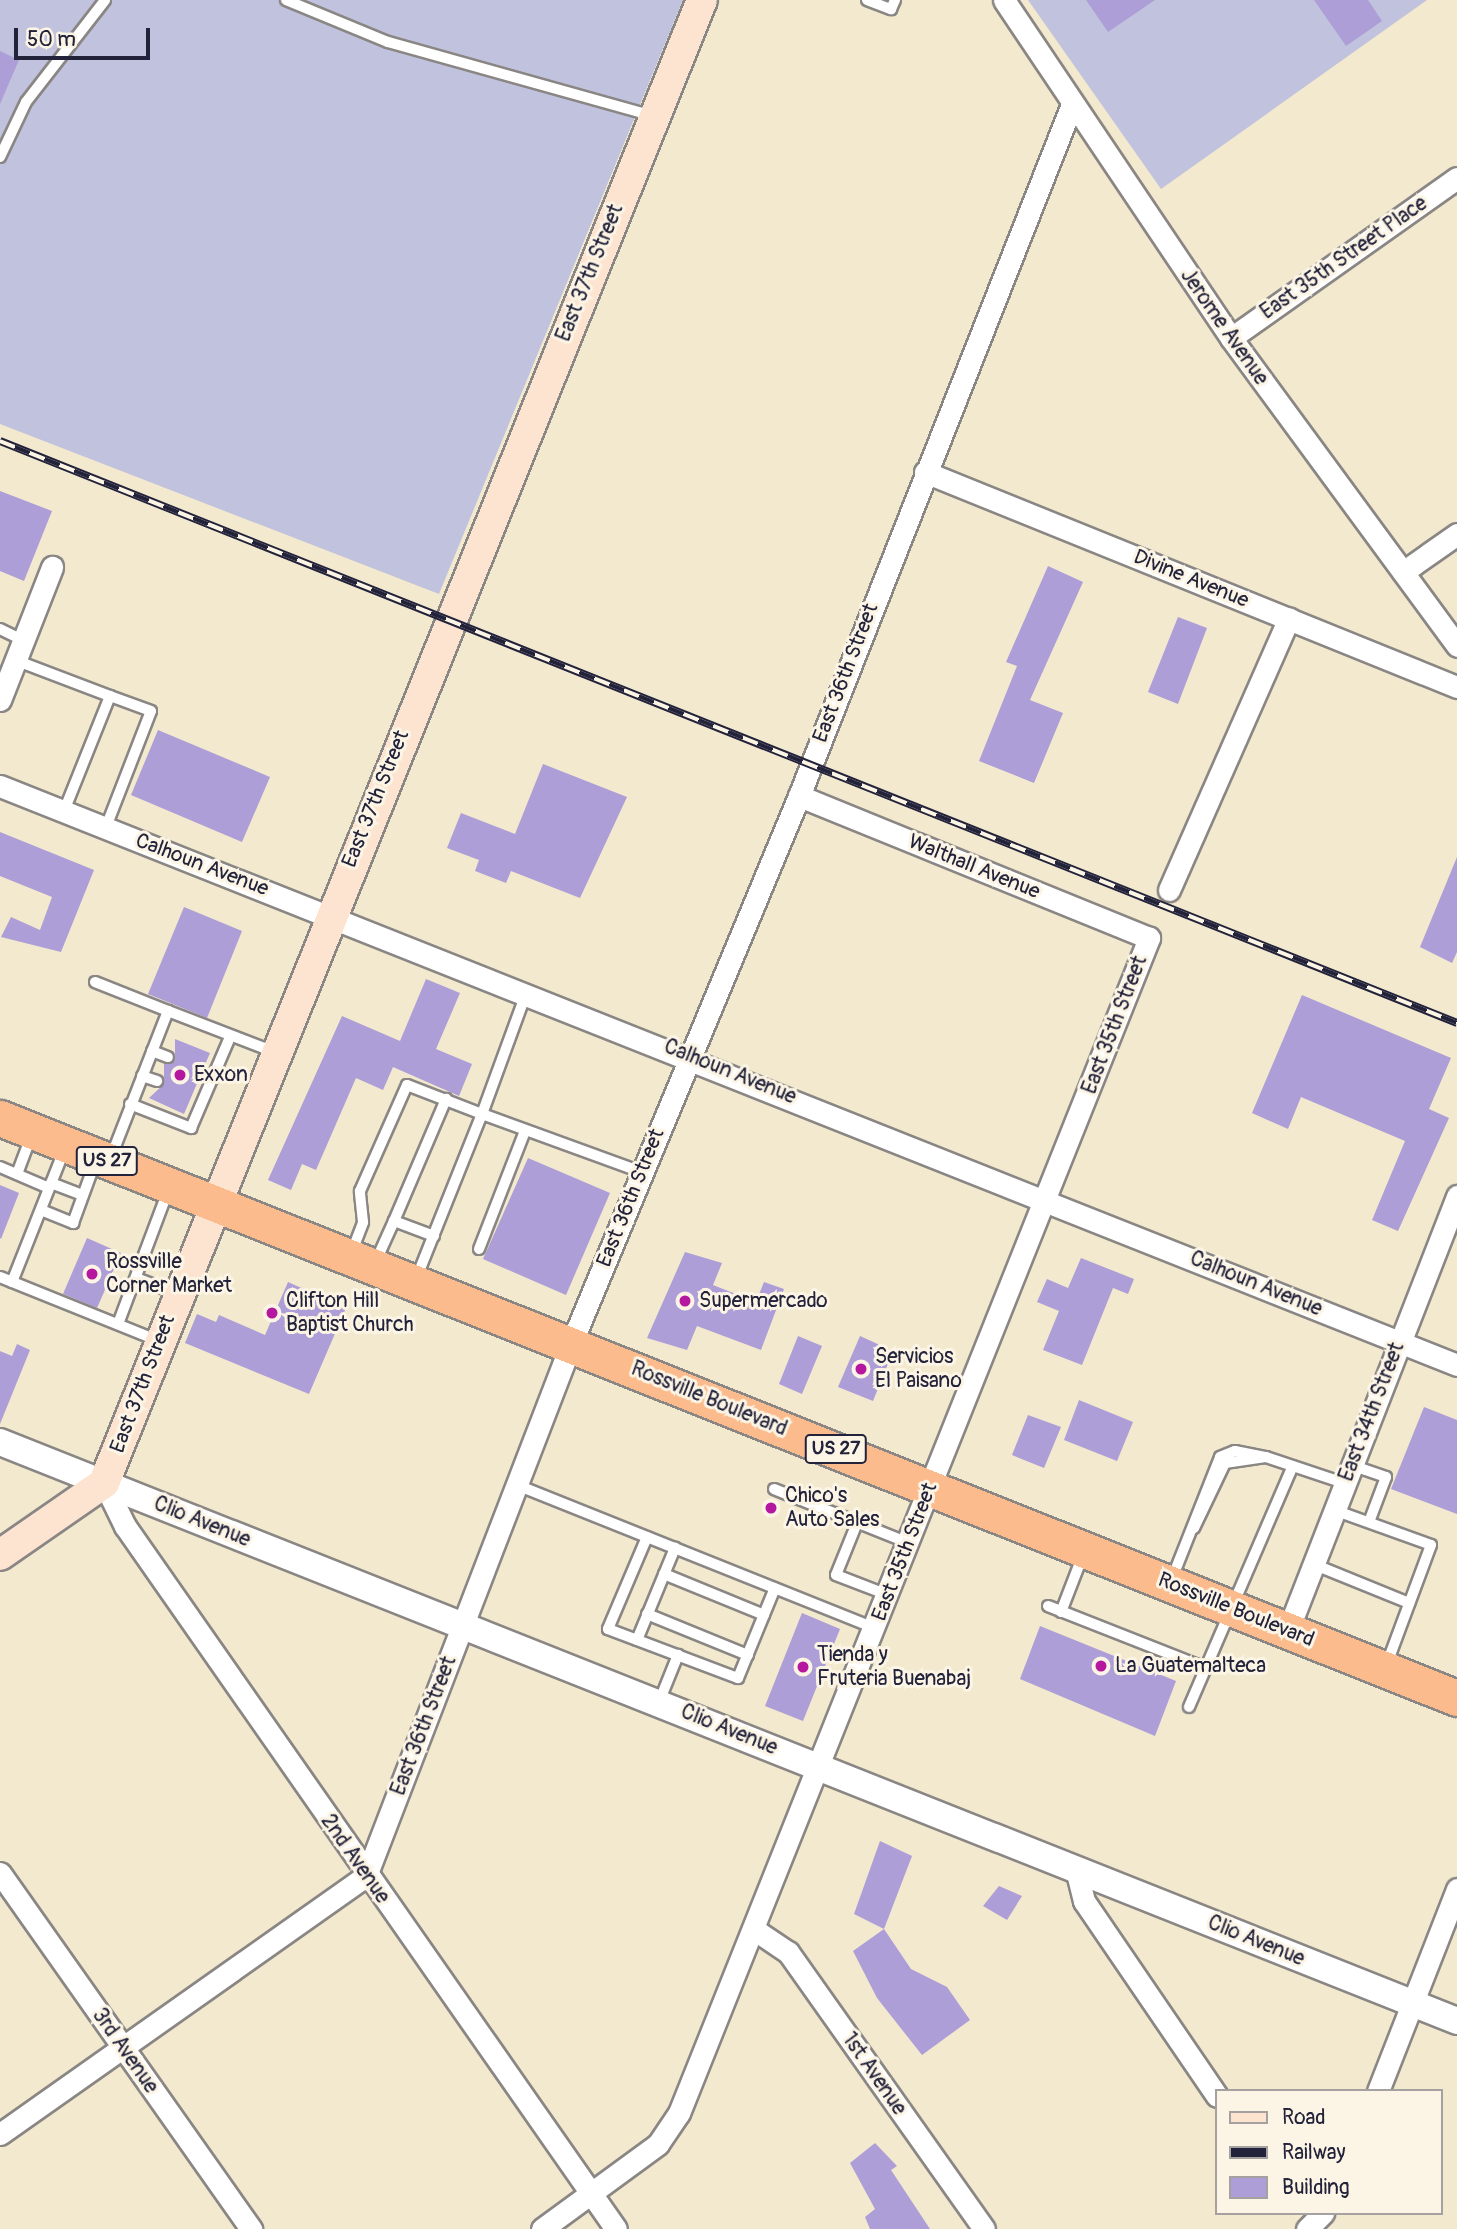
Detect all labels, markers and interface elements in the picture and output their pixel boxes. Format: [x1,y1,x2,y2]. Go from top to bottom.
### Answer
scale bar [18,14,154,58]
text: 50 m [27,26,76,53]
street label: East 35th Street Place [1256,191,1432,325]
street label: East 37th Street [551,201,629,345]
street label: Jerome Avenue [1175,264,1273,390]
street label: Divine Avenue [1130,544,1252,614]
street label: East 36th Street [808,600,884,746]
street label: East 37th Street [337,727,415,871]
street label: Calhoun Avenue [132,828,272,902]
street label: Walthall Avenue [904,829,1044,905]
street label: East 35th Street [1077,952,1153,1098]
street label: Calhoun Avenue [660,1034,800,1110]
place label: Exxon [194,1062,248,1088]
marker: Exxon [172,1067,188,1083]
street label: East 36th Street [592,1125,670,1271]
road number: US 27 [76,1146,138,1176]
street label: Calhoun Avenue [1186,1246,1326,1322]
place label: Rossville Corner Market [106,1249,232,1299]
marker: Rossville Corner Market [84,1266,100,1282]
place label: Clifton Hill Baptist Church [286,1288,414,1338]
place label: Supermercado [699,1288,828,1314]
marker: Supermercado [677,1293,693,1309]
marker: Clifton Hill Baptist Church [264,1305,280,1321]
street label: East 37th Street [105,1311,181,1457]
street label: East 34th Street [1334,1339,1410,1485]
place label: Servicios El Paisano [875,1344,962,1394]
street label: Rossville Boulevard [627,1356,791,1442]
marker: Servicios El Paisano [853,1361,869,1377]
road number: US 27 [804,1434,868,1464]
street label: East 35th Street [867,1479,943,1625]
place label: Chico's Auto Sales [785,1483,879,1533]
street label: Clio Avenue [150,1491,254,1553]
marker: Chico's Auto Sales [763,1500,779,1516]
street label: Rossville Boulevard [1154,1567,1318,1653]
place label: Tienda y Fruteria Buenabaj [817,1642,971,1692]
street label: East 36th Street [386,1653,462,1799]
place label: La Guatemalteca [1115,1653,1266,1679]
marker: La Guatemalteca [1093,1658,1109,1674]
marker: Tienda y Fruteria Buenabaj [795,1659,811,1675]
street label: Clio Avenue [677,1699,781,1761]
street label: 2nd Avenue [315,1810,395,1908]
street label: Clio Avenue [1204,1910,1308,1972]
street label: 3rd Avenue [87,2004,163,2098]
street label: 1st Avenue [836,2028,912,2120]
legend [1216,2089,1443,2215]
text: Road [1282,2104,1326,2131]
text: Railway [1282,2139,1346,2166]
text: Building [1282,2174,1349,2201]

